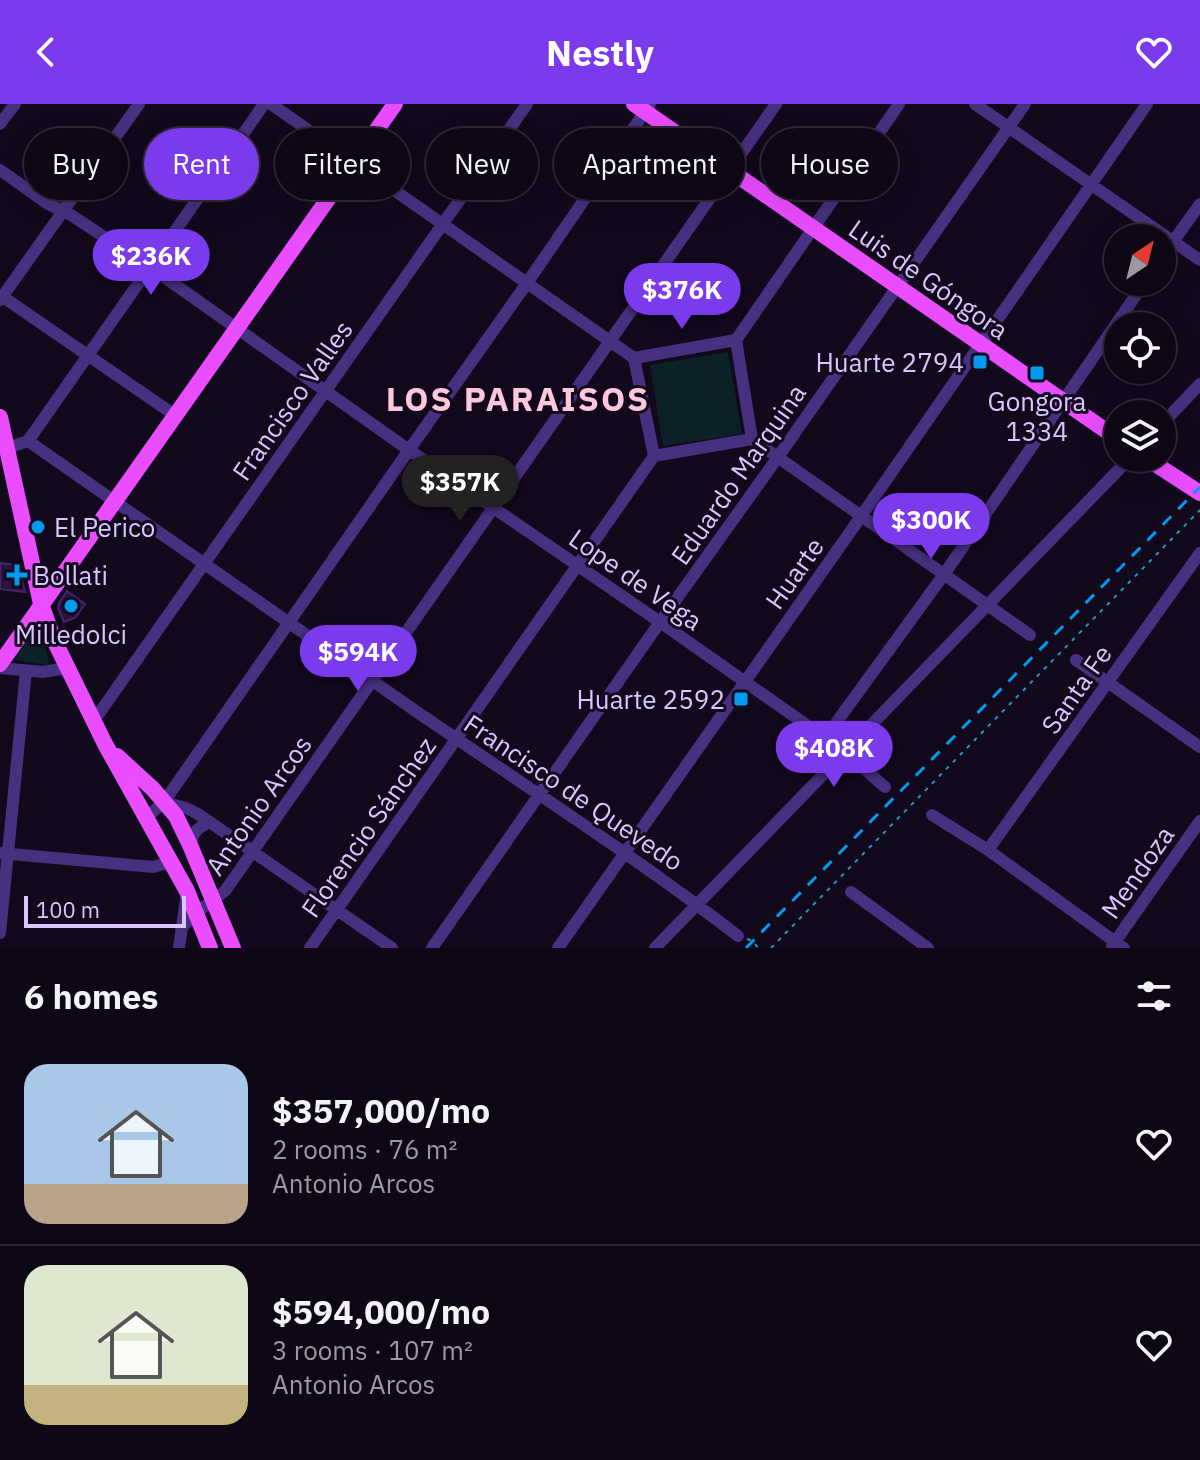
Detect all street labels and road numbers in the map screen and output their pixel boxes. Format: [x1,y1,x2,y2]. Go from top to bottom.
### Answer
street label: Luis de Góngora [843,211,1016,347]
street label: Francisco Valles [224,313,360,487]
street label: Eduardo Marquina [663,377,813,571]
street label: Lope de Vega [563,521,709,637]
street label: Huarte [757,530,831,616]
street label: Santa Fe [1033,638,1119,740]
street label: Francisco de Quevedo [458,706,690,878]
street label: Antonio Arcos [197,728,319,882]
street label: Florencio Sánchez [293,730,443,924]
street label: Mendoza [1093,819,1181,925]

